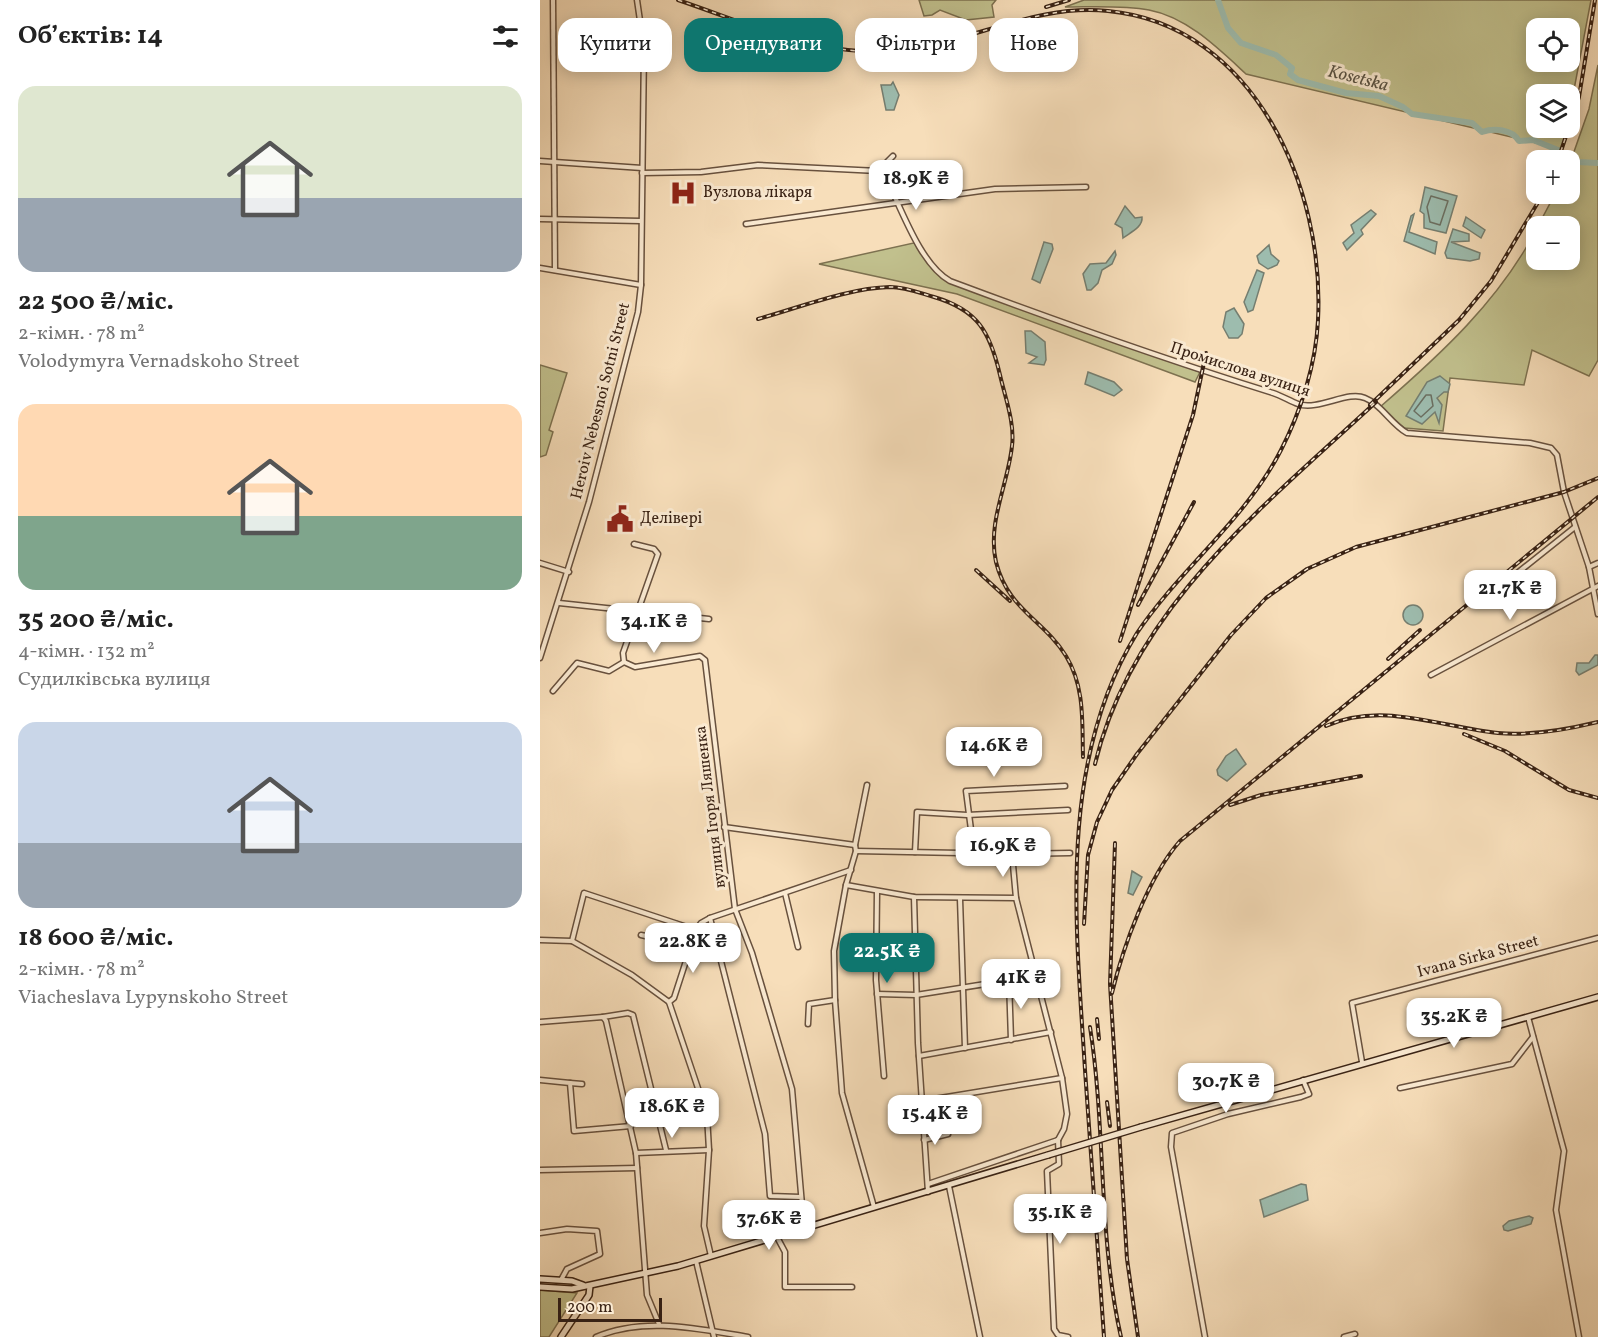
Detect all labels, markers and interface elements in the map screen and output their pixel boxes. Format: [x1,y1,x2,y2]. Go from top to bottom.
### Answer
text: Об’єктів: 14 [18,18,163,54]
chip: Купити [558,18,672,72]
chip: Орендувати [684,18,843,72]
chip: Фільтри [855,18,977,72]
chip: Нове [989,18,1078,72]
map controls [1526,18,1580,270]
button: locate [1526,18,1580,72]
icon: filters [489,20,522,53]
water label: Kosetska [1325,59,1391,99]
button: layers [1526,84,1580,138]
icon: home [216,125,324,233]
button: + [1526,150,1580,204]
pin: 18.9K ₴ [861,160,971,211]
text: 18.9K ₴ [883,165,949,193]
hospital icon: Вузлова лікаря [668,178,698,208]
place label: Вузлова лікаря [703,182,812,204]
button: − [1526,216,1580,270]
text: 22 500 ₴/міс. [18,284,174,320]
street label: Heroiv Nebesnoi Sotni Street [566,300,636,502]
text: 2-кімн. · 78 m² [18,320,145,348]
street label: Промислова вулиця [1167,337,1313,403]
text: Volodymyra Vernadskoho Street [18,348,300,376]
icon: home [216,443,324,551]
public building icon: Делівері [605,504,635,534]
place label: Делівері [640,508,703,530]
pin: 21.7K ₴ [1455,570,1565,621]
text: 21.7K ₴ [1478,575,1542,603]
text: 35 200 ₴/міс. [18,602,174,638]
pin: 34.1K ₴ [599,603,709,654]
text: 34.1K ₴ [620,608,688,636]
text: 4-кімн. · 132 m² [18,638,155,666]
text: Судилківська вулиця [18,666,210,694]
street label: вулиця Ігоря Ляшенка [690,725,732,889]
pin: 14.6K ₴ [939,727,1049,778]
text: 14.6K ₴ [960,732,1028,760]
icon: home [216,761,324,869]
pin: 16.9K ₴ [948,827,1058,878]
text: 16.9K ₴ [970,832,1036,860]
text: 18 600 ₴/міс. [18,920,174,956]
pin: 22.8K ₴ [638,923,748,974]
text: 22.8K ₴ [659,928,727,956]
street label: Ivana Sirka Street [1415,930,1542,984]
pin: 22.5K ₴ [832,933,942,984]
text: 22.5K ₴ [854,938,920,966]
text: 2-кімн. · 78 m² [18,956,145,984]
pin: 41K ₴ [979,959,1063,1010]
text: 41K ₴ [995,964,1047,992]
text: Viacheslava Lypynskoho Street [18,984,288,1012]
pin: 35.2K ₴ [1399,998,1509,1049]
text: 35.2K ₴ [1421,1003,1487,1031]
pin: 30.7K ₴ [1171,1063,1281,1114]
text: 30.7K ₴ [1192,1068,1260,1096]
pin: 18.6K ₴ [617,1088,727,1139]
text: 18.6K ₴ [639,1093,705,1121]
pin: 15.4K ₴ [880,1095,990,1146]
text: 15.4K ₴ [902,1100,968,1128]
pin: 35.1K ₴ [1005,1194,1115,1245]
text: 35.1K ₴ [1028,1199,1092,1227]
pin: 37.6K ₴ [714,1200,824,1251]
text: 37.6K ₴ [736,1205,802,1233]
scale bar [558,1295,662,1322]
text: 200 m [567,1297,612,1319]

